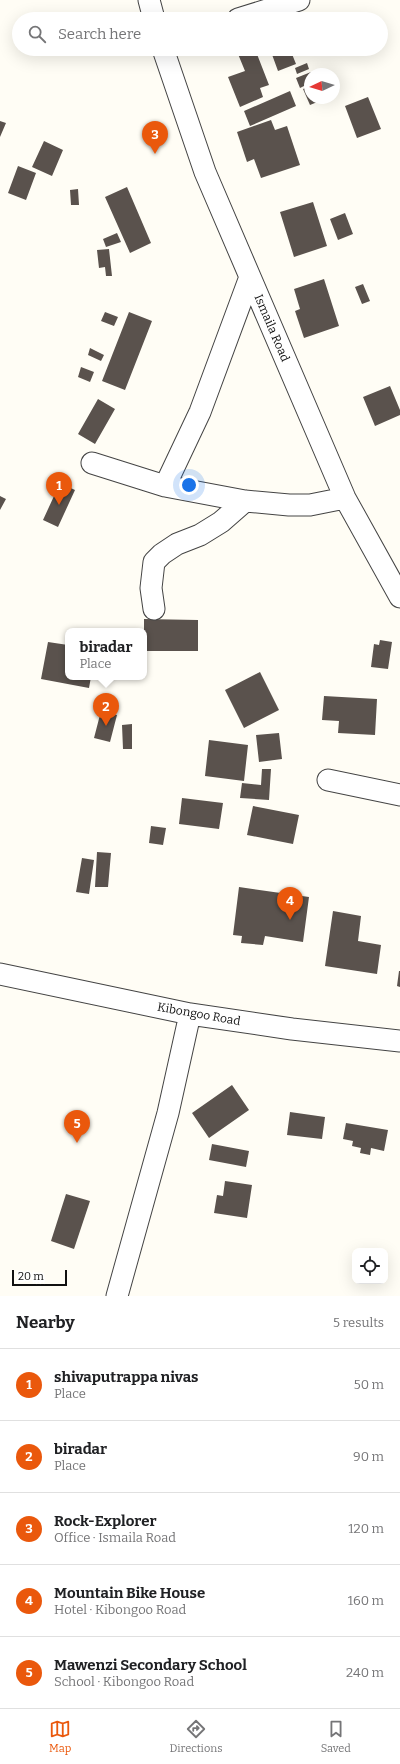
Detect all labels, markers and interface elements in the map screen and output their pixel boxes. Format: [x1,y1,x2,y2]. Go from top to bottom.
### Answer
search box [12,12,388,56]
icon: search [26,23,48,45]
text: Search here [58,25,141,43]
north arrow [304,68,340,104]
pin: 3 [142,121,168,154]
street label: Ismaila Road [252,292,292,364]
pin: 1 [46,472,72,505]
your location [179,475,199,495]
popup [65,628,147,680]
text: biradar [79,638,133,656]
text: Place [79,656,111,671]
pin: 2 [93,693,119,726]
pin: 4 [277,887,303,920]
street label: Kibongoo Road [156,1000,242,1028]
pin: 5 [64,1110,90,1143]
map controls [352,1248,388,1284]
button: locate [352,1248,388,1284]
scale bar [12,1268,67,1287]
text: 20 m [18,1270,44,1283]
text: Nearby [16,1312,75,1333]
text: 5 results [333,1315,384,1330]
text: shivaputrappa nivas [54,1368,198,1386]
text: 1 [26,1377,32,1392]
text: 50 m [354,1377,384,1392]
text: Place [54,1386,86,1401]
text: biradar [54,1440,107,1458]
text: 2 [25,1449,33,1464]
text: 90 m [353,1449,384,1464]
text: Place [54,1458,86,1473]
text: Rock-Explorer [54,1512,156,1530]
text: 3 [25,1521,33,1536]
text: 120 m [348,1521,384,1536]
text: Office · Ismaila Road [54,1530,176,1545]
text: Mountain Bike House [54,1584,205,1602]
text: 4 [25,1593,33,1608]
text: 160 m [348,1593,384,1608]
text: Hotel · Kibongoo Road [54,1602,186,1617]
text: Mawenzi Secondary School [54,1656,247,1674]
text: 5 [25,1665,33,1680]
text: 240 m [346,1665,384,1680]
text: School · Kibongoo Road [54,1674,194,1689]
tab: Map [49,1718,71,1755]
tab: Directions [170,1718,222,1755]
tab: Saved [321,1718,351,1755]

